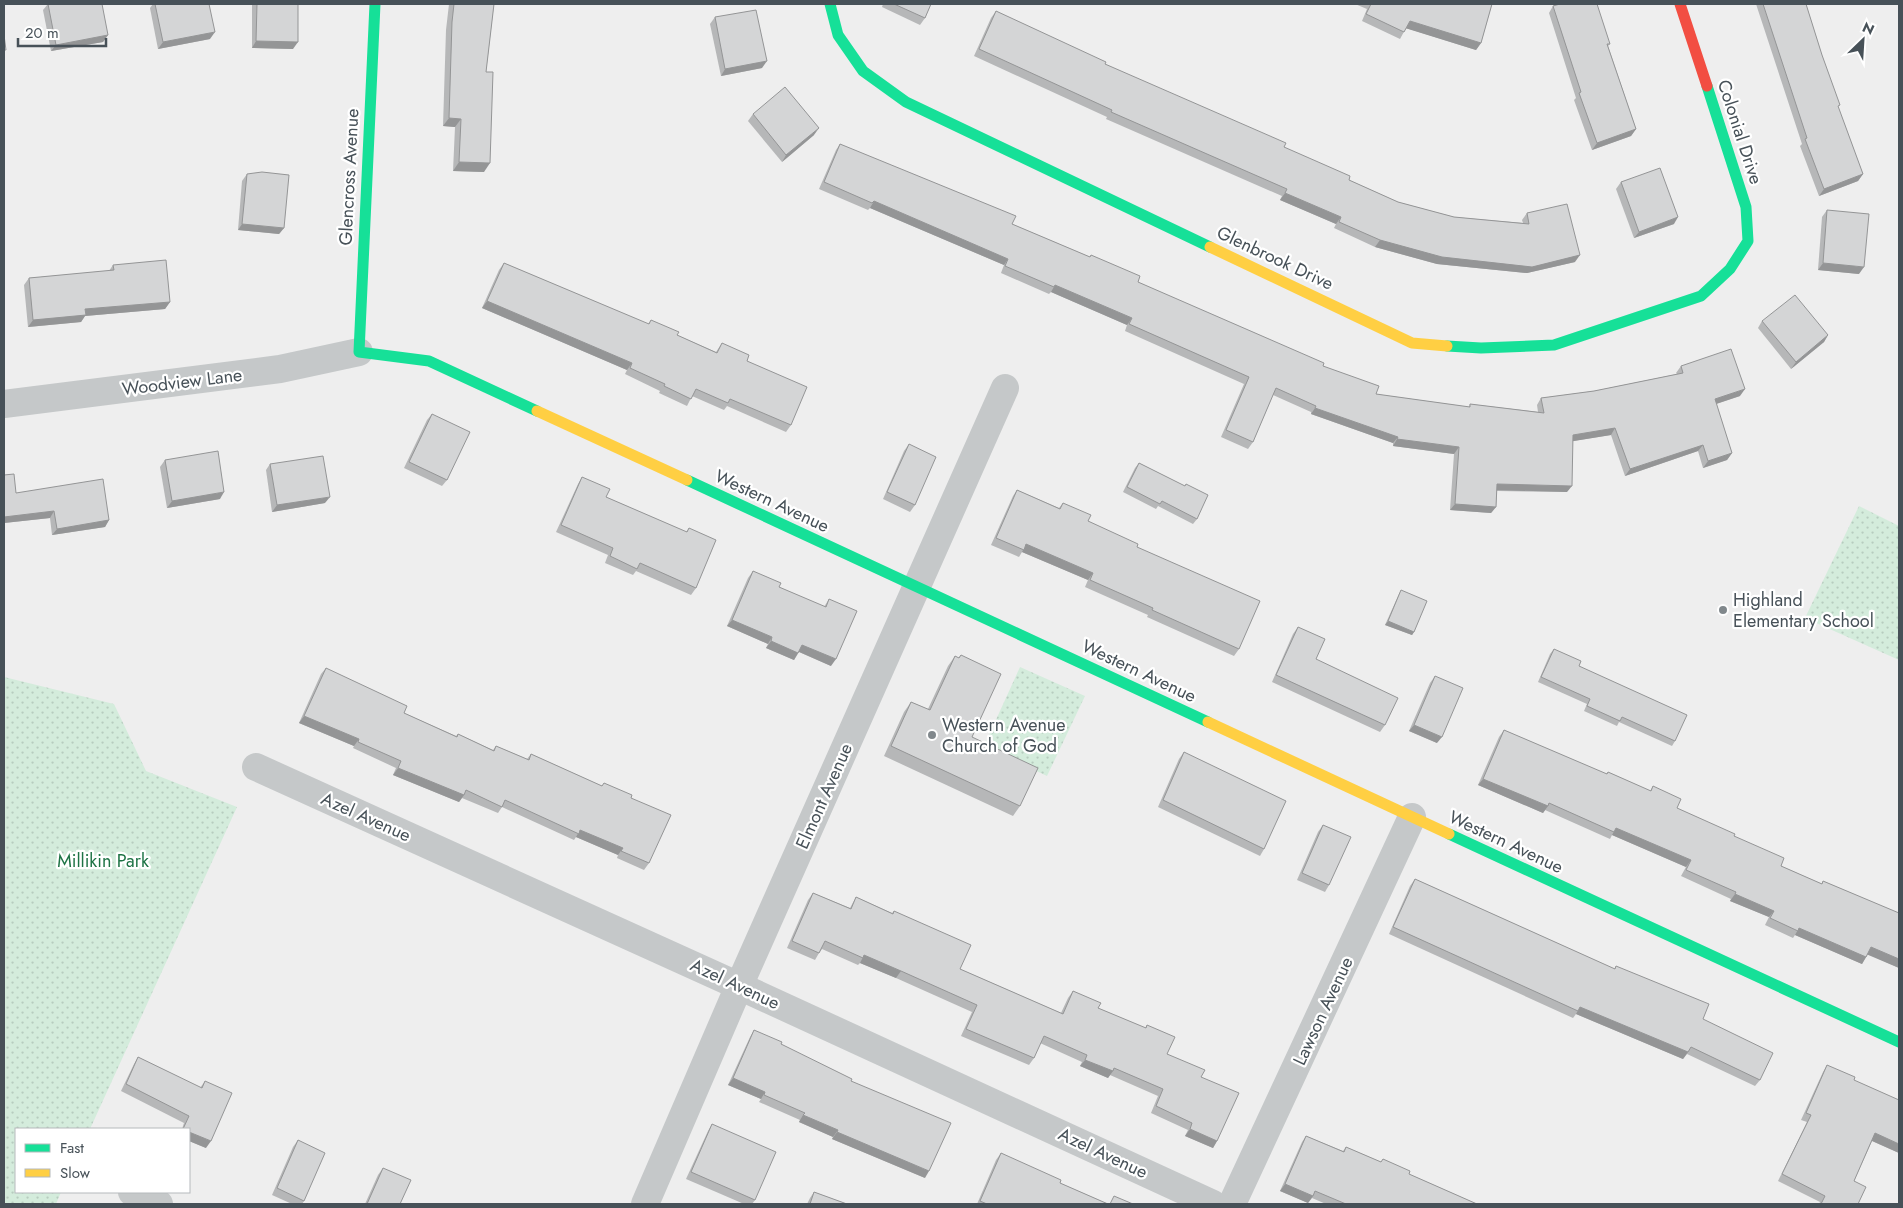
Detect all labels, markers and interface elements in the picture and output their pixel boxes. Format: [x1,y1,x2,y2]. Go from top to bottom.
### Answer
scale bar [18,15,105,47]
north arrow [1838,15,1888,65]
text: N [1859,17,1878,40]
text: 20 m [25,22,59,44]
street label: Colonial Drive [1711,76,1769,188]
street label: Glencross Avenue [332,108,366,246]
street label: Glenbrook Drive [1212,220,1338,296]
street label: Woodview Lane [120,362,244,402]
street label: Western Avenue [710,463,834,539]
place label: Highland Elementary School [1733,587,1874,634]
marker: Highland Elementary School [1717,604,1729,616]
street label: Western Avenue [1077,633,1201,709]
place label: Western Avenue Church of God [942,712,1066,759]
marker: Western Avenue Church of God [926,729,938,741]
street label: Elmont Avenue [789,739,859,853]
street label: Azel Avenue [317,786,415,848]
street label: Western Avenue [1444,804,1568,880]
park label: Millikin Park [57,848,149,874]
street label: Azel Avenue [686,952,784,1016]
street label: Lawson Avenue [1287,953,1359,1069]
street label: Azel Avenue [1054,1121,1152,1185]
legend [15,1128,190,1193]
text: Fast [60,1137,84,1159]
text: Slow [60,1162,91,1184]

